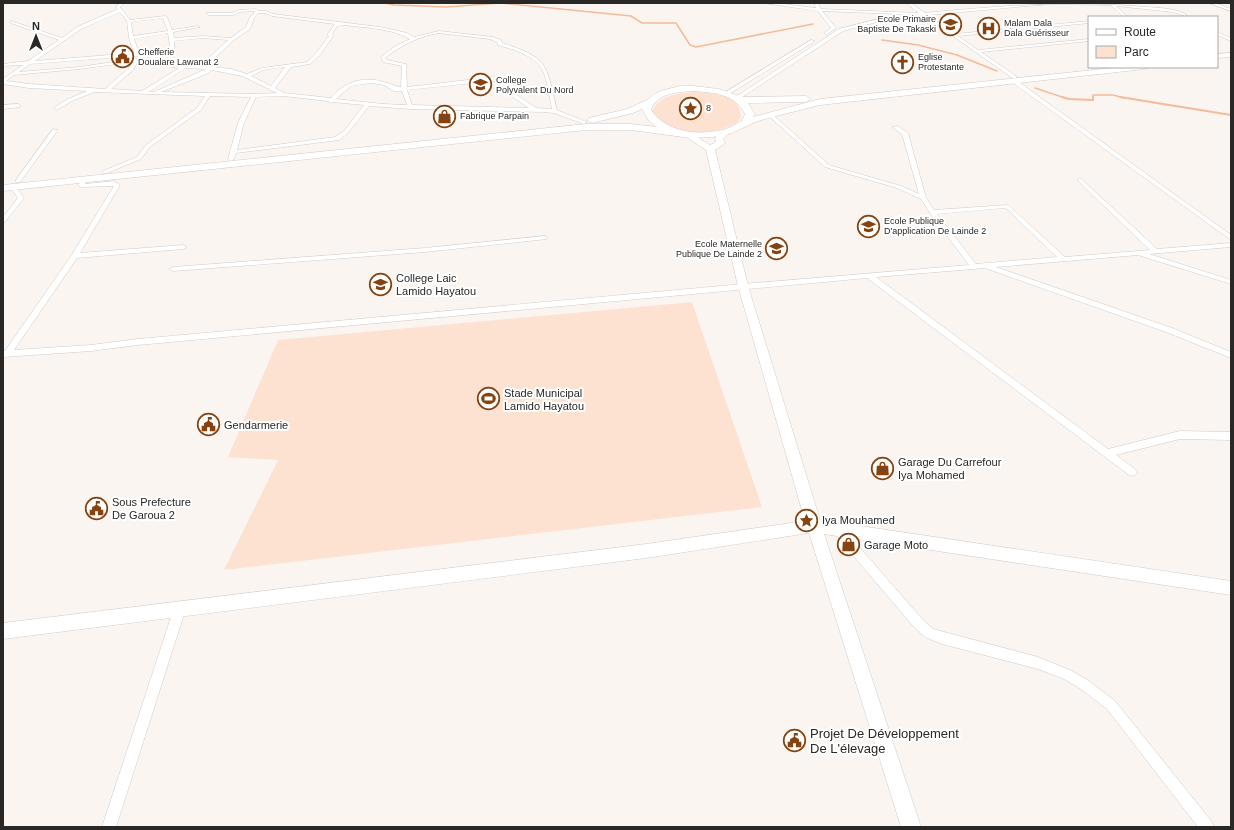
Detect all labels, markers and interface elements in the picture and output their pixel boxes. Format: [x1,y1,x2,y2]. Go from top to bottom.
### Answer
school or university icon: Ecole Primaire Baptiste De Takaski [938,11,964,37]
place label: Ecole Primaire Baptiste De Takaski [857,14,936,34]
hospital icon: Malam Dala Dala Guérisseur [975,15,1001,41]
north arrow [16,16,56,56]
legend [1088,16,1218,68]
place label: Malam Dala Dala Guérisseur [1004,18,1069,38]
text: N [32,20,40,32]
text: Route [1124,25,1156,39]
public building icon: Chefferie Doualare Lawanat 2 [110,44,136,70]
text: Parc [1124,45,1149,59]
place label: Chefferie Doualare Lawanat 2 [138,47,219,67]
church icon: Eglise Protestante [890,49,916,75]
place label: Eglise Protestante [918,52,964,72]
school or university icon: College Polyvalent Du Nord [468,72,494,98]
place label: College Polyvalent Du Nord [496,75,574,95]
place icon: 8 [677,95,703,121]
shop icon: Fabrique Parpain [432,103,458,129]
place label: 8 [706,103,711,113]
place label: Fabrique Parpain [460,111,529,121]
school or university icon: Ecole Publique D'application De Lainde 2 [856,213,882,239]
place label: Ecole Publique D'application De Lainde 2 [884,216,986,236]
school or university icon: Ecole Maternelle Publique De Lainde 2 [764,236,790,262]
place label: Ecole Maternelle Publique De Lainde 2 [676,239,762,259]
school or university icon: College Laic Lamido Hayatou [367,271,393,297]
place label: College Laic Lamido Hayatou [396,272,476,297]
sports icon: Stade Municipal Lamido Hayatou [476,386,502,412]
place label: Stade Municipal Lamido Hayatou [504,387,584,412]
public building icon: Gendarmerie [195,412,221,438]
place label: Gendarmerie [224,419,288,431]
shop icon: Garage Du Carrefour Iya Mohamed [869,455,895,481]
place label: Garage Du Carrefour Iya Mohamed [898,456,1002,481]
public building icon: Sous Prefecture De Garoua 2 [84,495,110,521]
place label: Sous Prefecture De Garoua 2 [112,496,191,521]
place icon: Iya Mouhamed [793,507,819,533]
place label: Iya Mouhamed [822,514,895,526]
shop icon: Garage Moto [836,532,862,558]
place label: Garage Moto [864,539,928,551]
place label: Projet De Développement De L'élevage [810,726,959,756]
public building icon: Projet De Développement De L'élevage [781,727,807,753]

